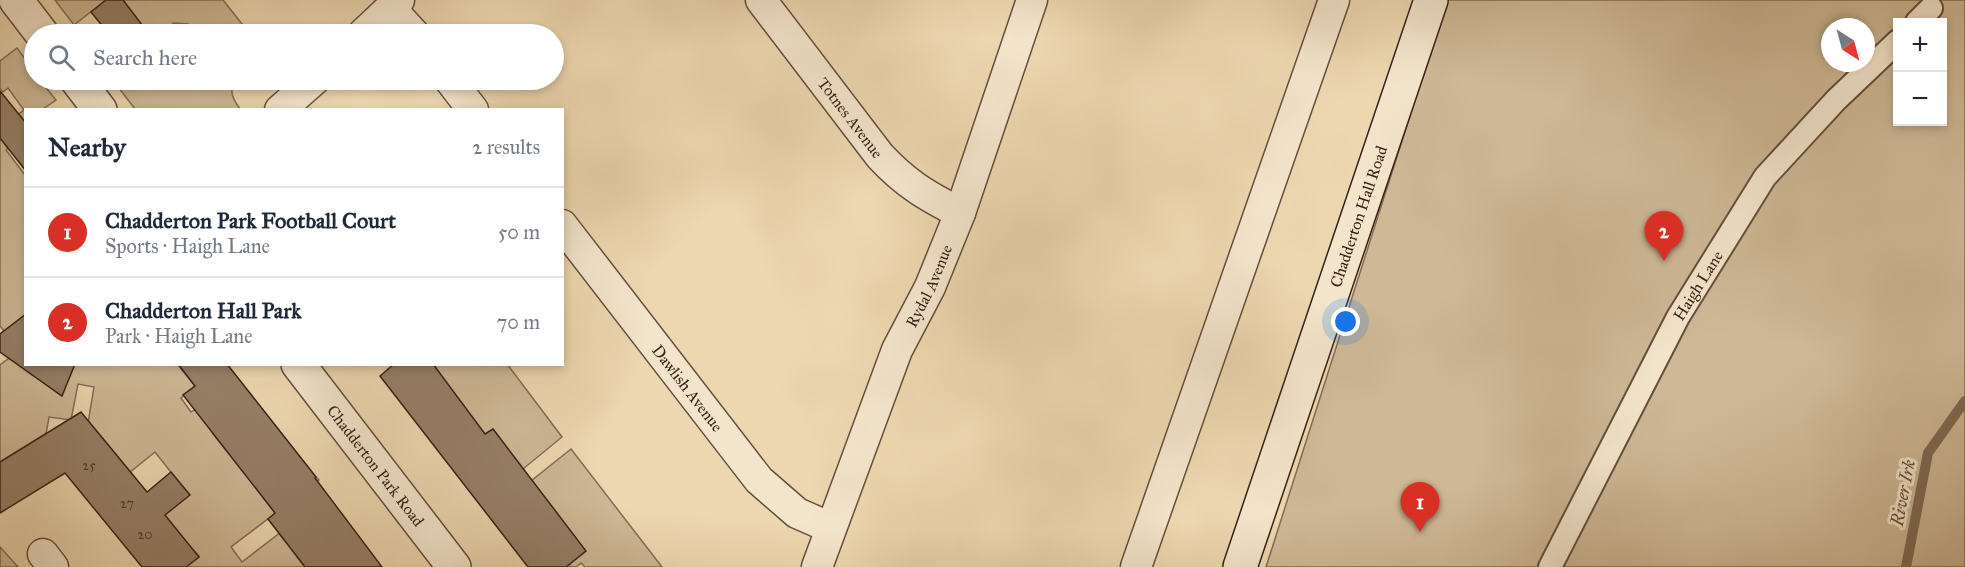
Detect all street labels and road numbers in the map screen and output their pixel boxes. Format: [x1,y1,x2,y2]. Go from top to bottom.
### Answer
street label: Totnes Avenue [814,74,888,162]
street label: Chadderton Hall Road [1325,143,1391,290]
street label: Rydal Avenue [901,241,956,330]
street label: Haigh Lane [1669,247,1727,324]
street label: Dawlish Avenue [648,341,728,436]
street label: Chadderton Park Road [323,401,429,530]

